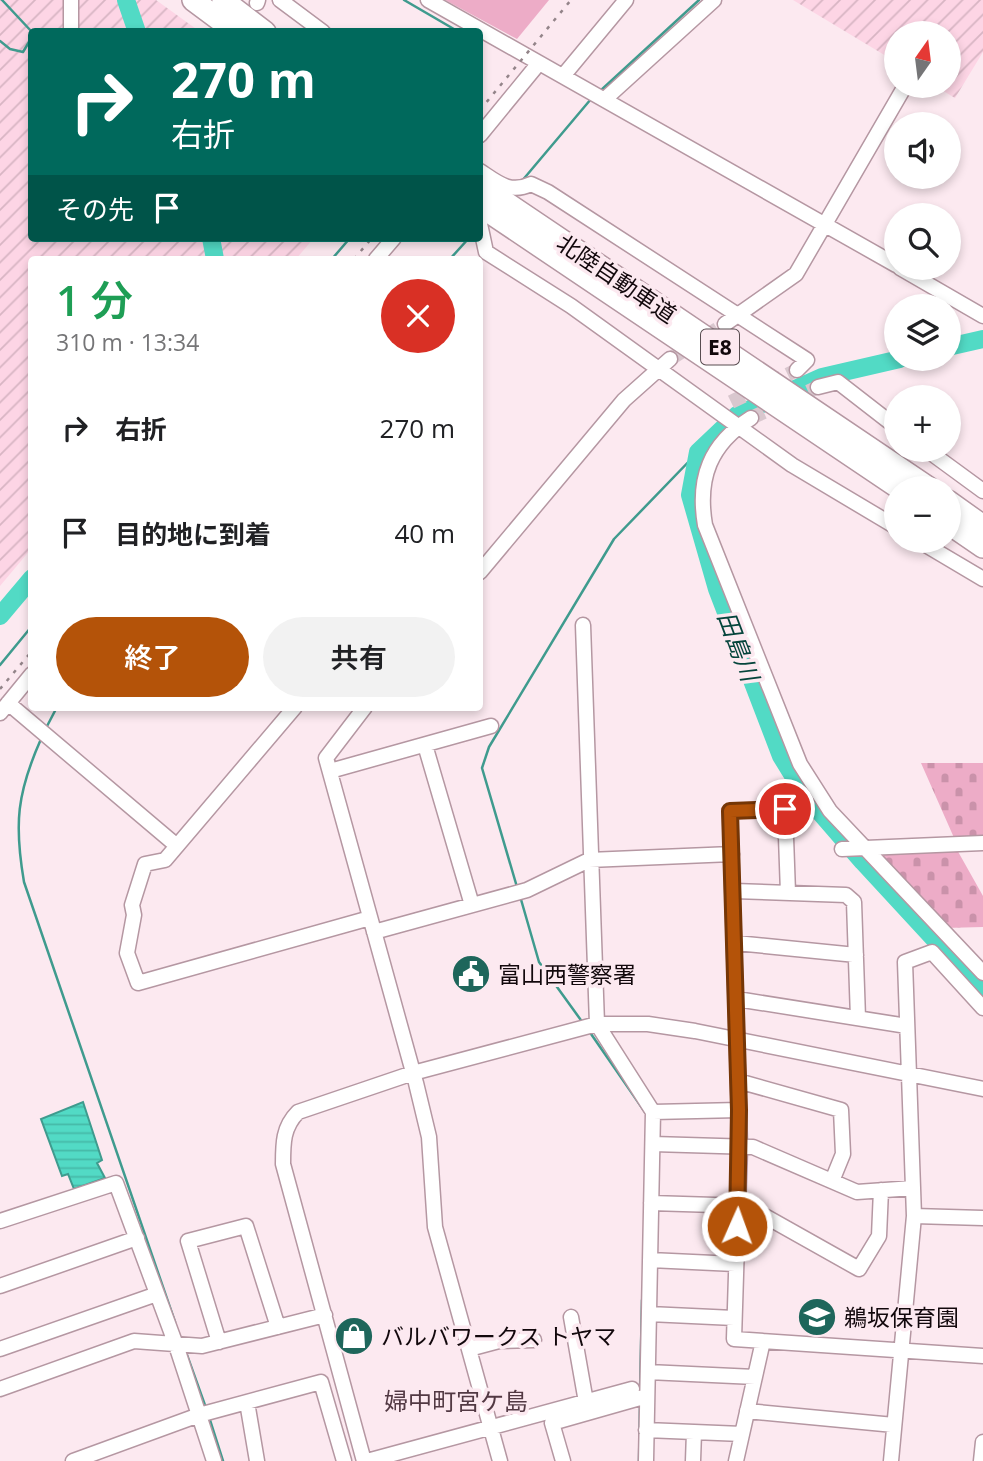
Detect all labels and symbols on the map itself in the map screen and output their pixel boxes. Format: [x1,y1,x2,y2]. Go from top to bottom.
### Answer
north arrow [884,21,961,98]
street label: 北陸自動車道 [551,226,683,330]
road number: E8 [701,330,739,364]
water label: 田島川 [711,606,768,688]
pin [755,779,815,839]
public building icon: 富山西警察署 [450,953,492,995]
place label: 富山西警察署 [498,958,636,990]
position arrow [700,1189,774,1263]
school or university icon: 鵜坂保育園 [796,1296,838,1338]
place label: 鵜坂保育園 [844,1301,959,1333]
shop icon: バルバワークス トヤマ [333,1315,375,1357]
place label: バルバワークス トヤマ [381,1320,616,1352]
district label: 婦中町宮ケ島 [384,1384,528,1417]

